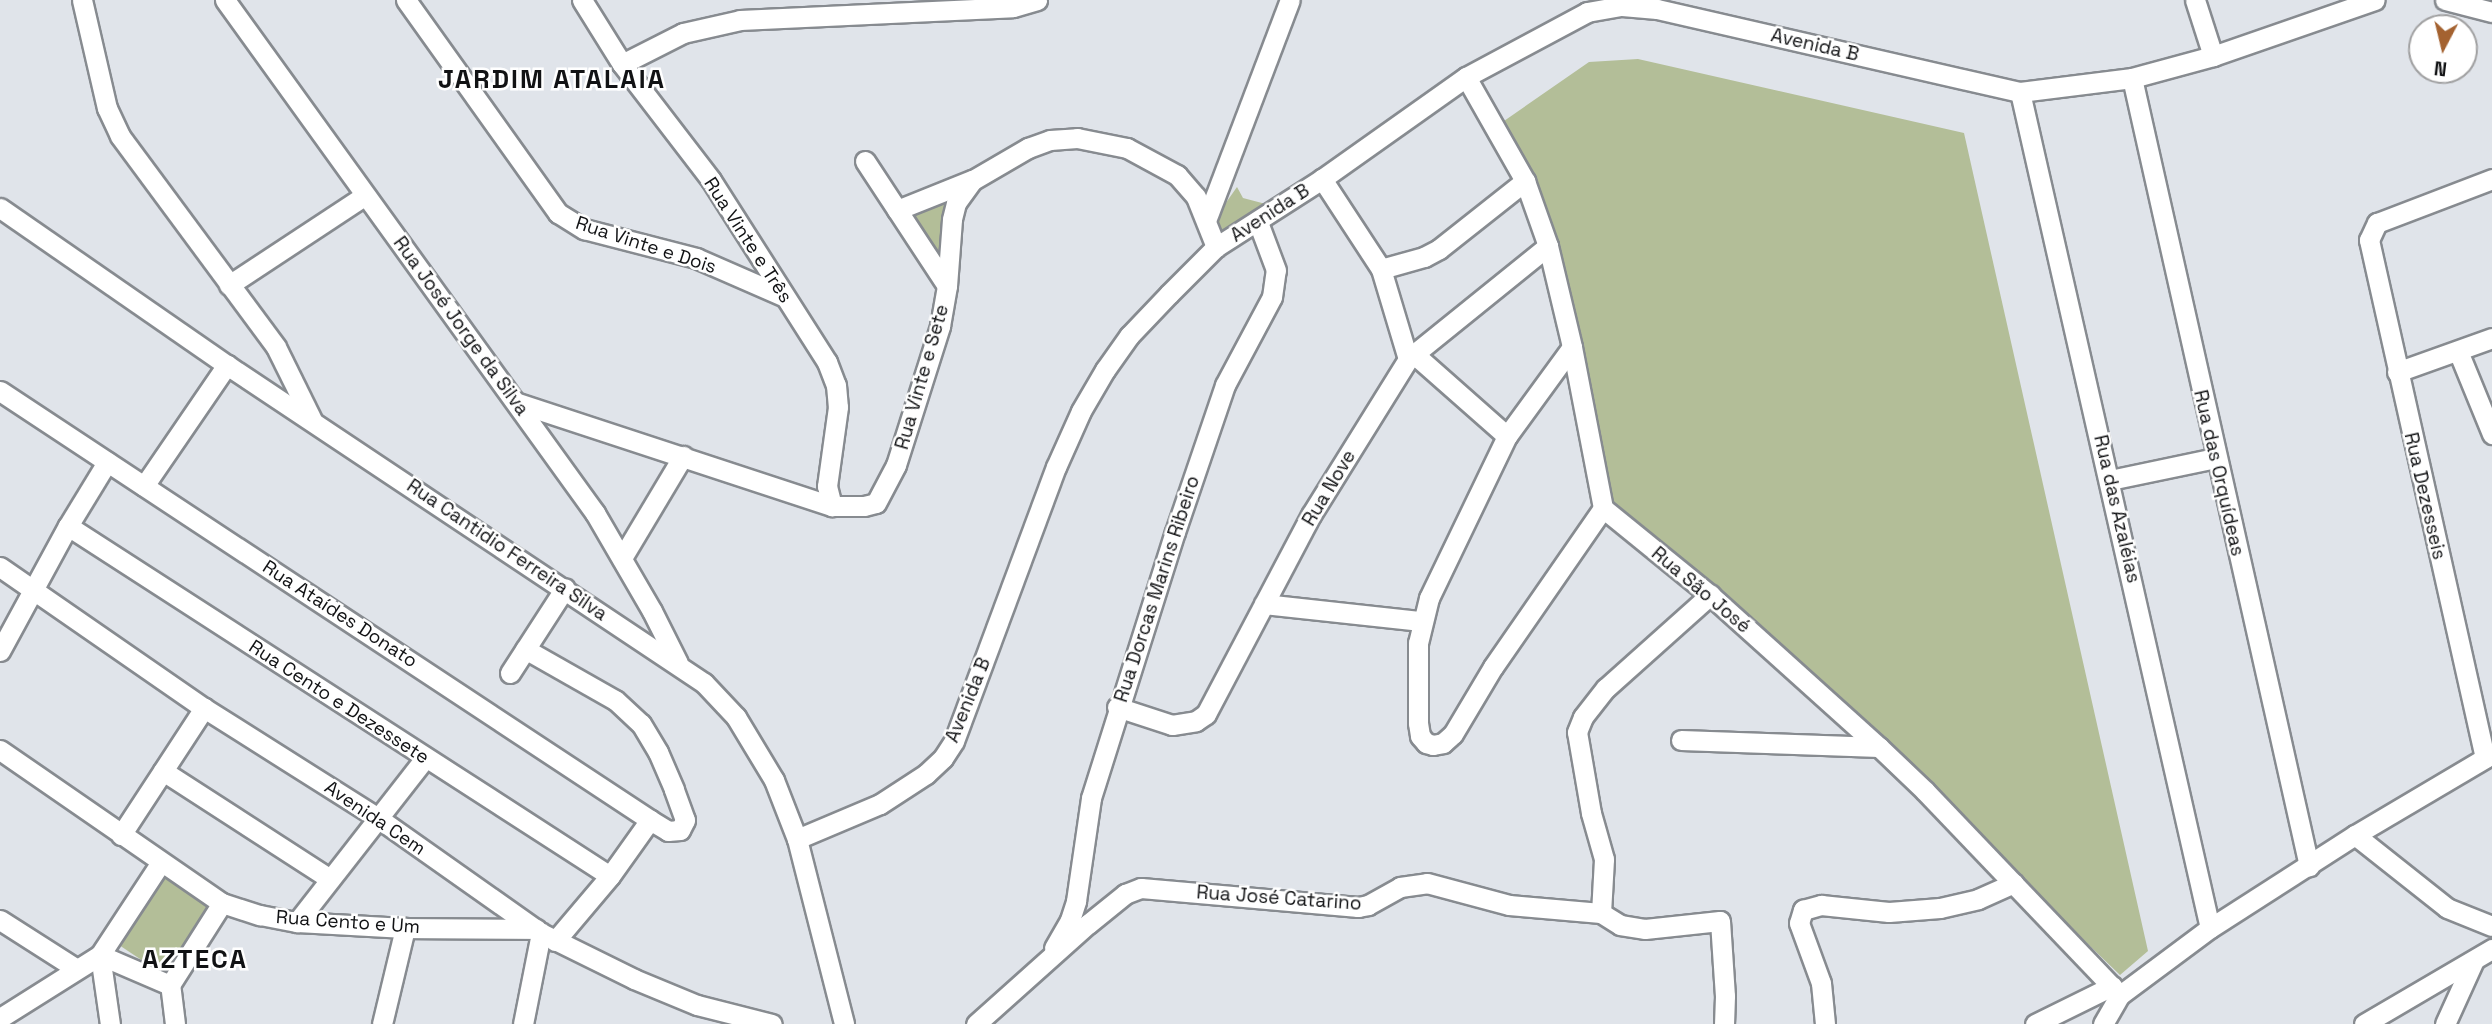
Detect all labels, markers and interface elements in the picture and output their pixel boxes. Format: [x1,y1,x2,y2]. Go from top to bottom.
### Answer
north arrow [2408,14,2478,84]
street label: Avenida B [1769,24,1861,66]
text: N [2433,55,2448,82]
district label: JARDIM ATALAIA [440,64,664,96]
street label: Rua Vinte e Três [699,173,797,307]
street label: Avenida B [1226,179,1314,247]
street label: Rua Vinte e Dois [573,211,719,279]
street label: Rua José Jorge da Silva [388,232,534,420]
street label: Rua Vinte e Sete [890,302,954,452]
street label: Rua das Orquídeas [2189,388,2249,558]
street label: Rua Dezesseis [2399,430,2451,562]
street label: Rua das Azaléias [2089,433,2145,585]
street label: Rua Nove [1297,446,1361,530]
street label: Rua Dorcas Marins Ribeiro [1110,473,1204,705]
street label: Rua Cantidio Ferreira Silva [403,474,611,626]
street label: Rua São José [1647,542,1755,638]
street label: Rua Ataídes Donato [258,555,422,673]
street label: Rua Cento e Dezessete [245,635,433,769]
street label: Avenida B [941,654,995,746]
street label: Avenida Cem [320,776,430,860]
street label: Rua José Catarino [1196,881,1362,915]
street label: Rua Cento e Um [275,906,421,938]
district label: AZTECA [143,944,247,976]

